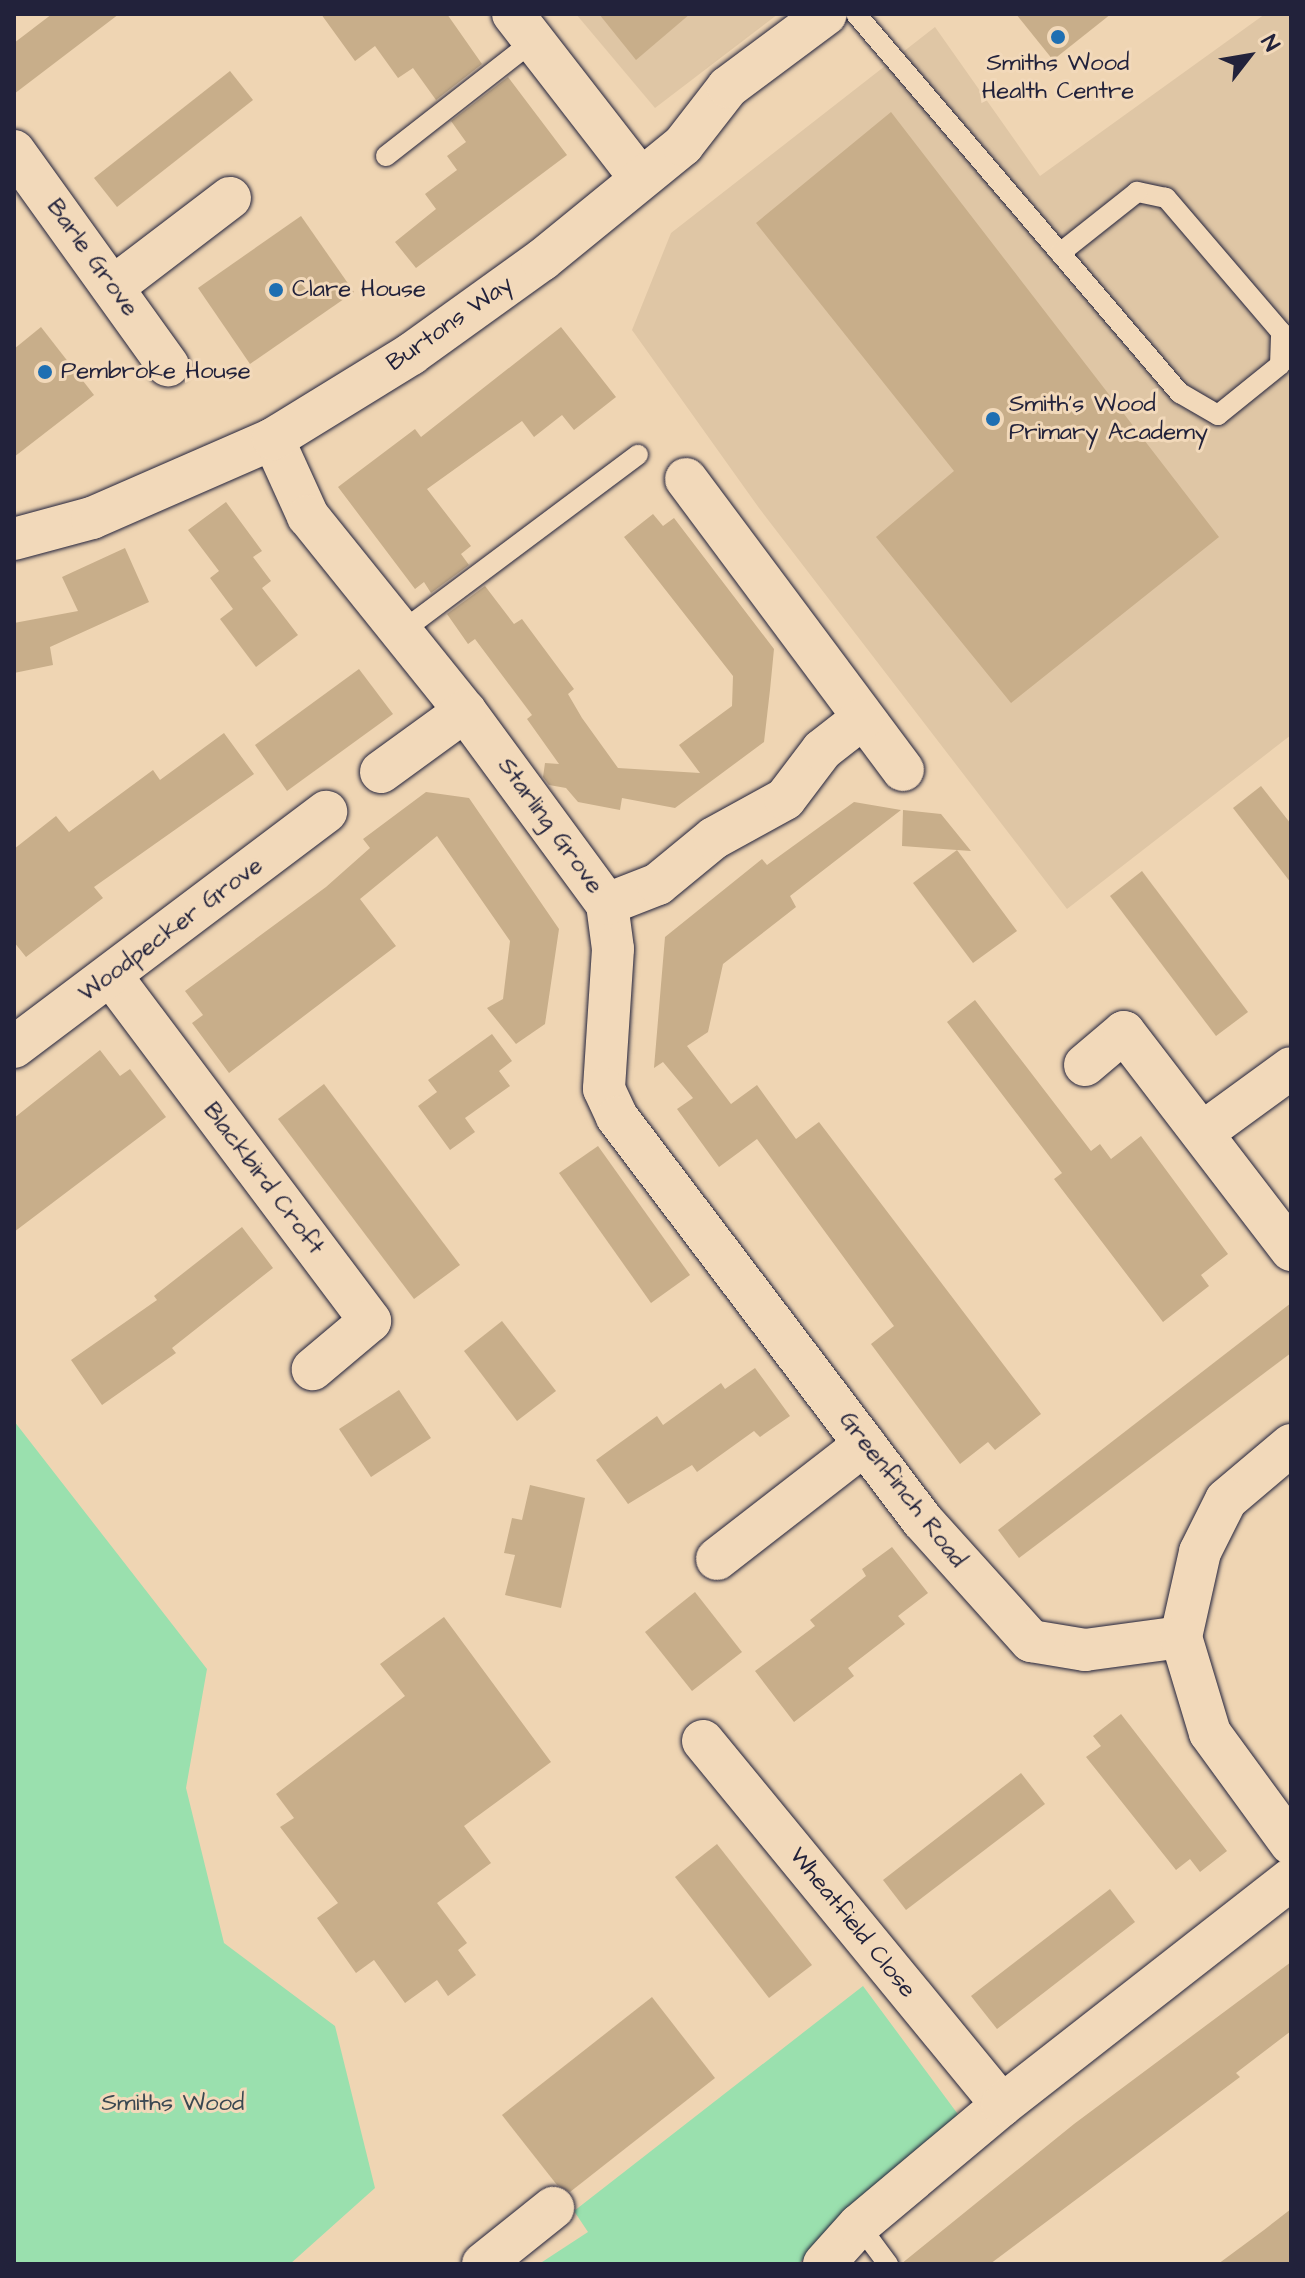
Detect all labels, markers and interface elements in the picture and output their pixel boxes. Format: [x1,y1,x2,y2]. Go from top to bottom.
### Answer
north arrow [1209,16,1289,96]
marker: Smiths Wood Health Centre [1049,28,1067,46]
text: N [1253,29,1287,57]
place label: Smiths Wood Health Centre [982,50,1134,106]
street label: Barle Grove [40,194,144,322]
street label: Burtons Way [381,270,519,378]
place label: Clare House [292,276,426,304]
marker: Clare House [267,281,285,299]
place label: Pembroke House [61,358,251,386]
marker: Pembroke House [36,363,54,381]
place label: Smith's Wood Primary Academy [1009,391,1208,447]
marker: Smith's Wood Primary Academy [984,410,1002,428]
street label: Starling Grove [491,753,609,899]
street label: Woodpecker Grove [73,851,269,1009]
street label: Blackbird Croft [196,1097,330,1261]
street label: Greenfinch Road [832,1406,972,1574]
street label: Wheatfield Close [783,1842,921,2004]
park label: Smiths Wood [102,2090,244,2118]

